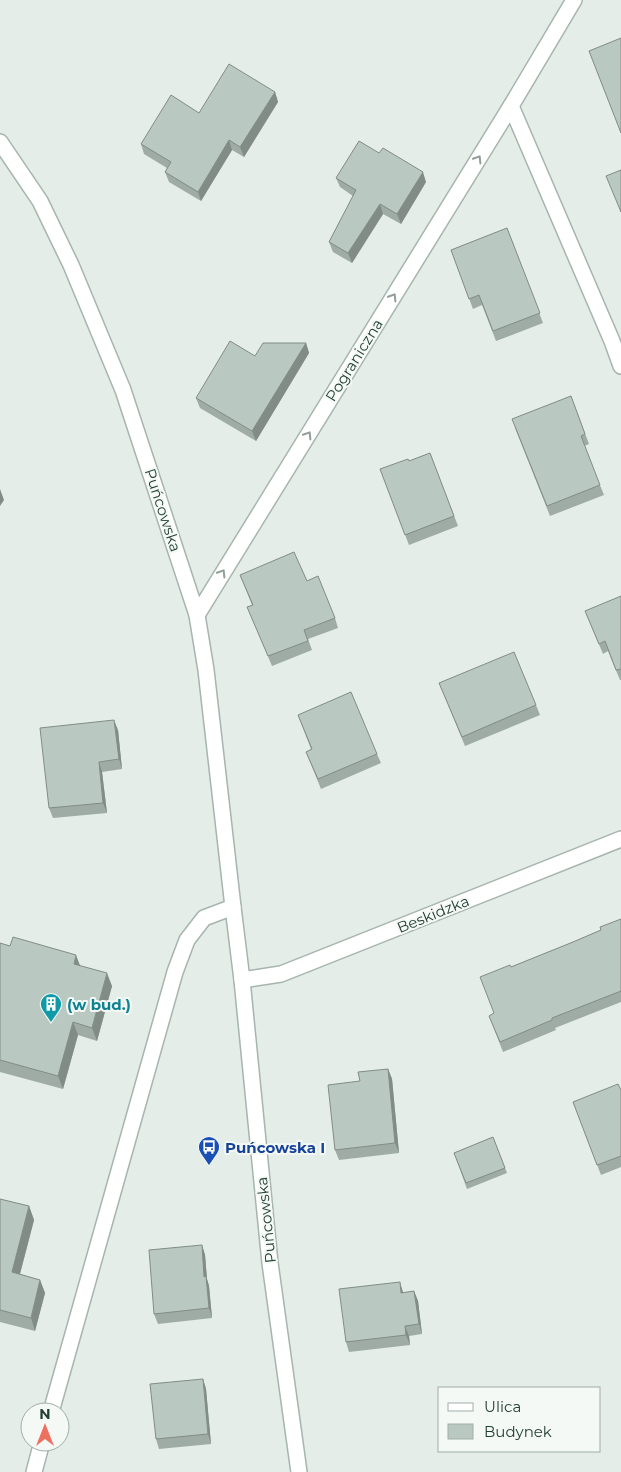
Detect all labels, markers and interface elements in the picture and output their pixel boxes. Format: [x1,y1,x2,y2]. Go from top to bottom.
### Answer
one-way arrow [472,155,482,164]
one-way arrow [387,293,396,302]
street label: Pograniczna [321,315,387,405]
one-way arrow [301,432,311,441]
street label: Puńcowska [141,466,185,554]
one-way arrow [216,570,226,579]
street label: Beskidzka [394,891,472,937]
building icon: (w bud.) [39,992,63,1023]
place label: (w bud.) [67,995,131,1014]
bus stop icon: Puńcowska I [197,1135,221,1166]
place label: Puńcowska I [225,1138,325,1157]
street label: Puńcowska [252,1176,280,1264]
legend [438,1387,601,1452]
text: Ulica [484,1397,521,1416]
north arrow [20,1402,70,1452]
text: N [39,1405,51,1423]
text: Budynek [484,1422,552,1441]

